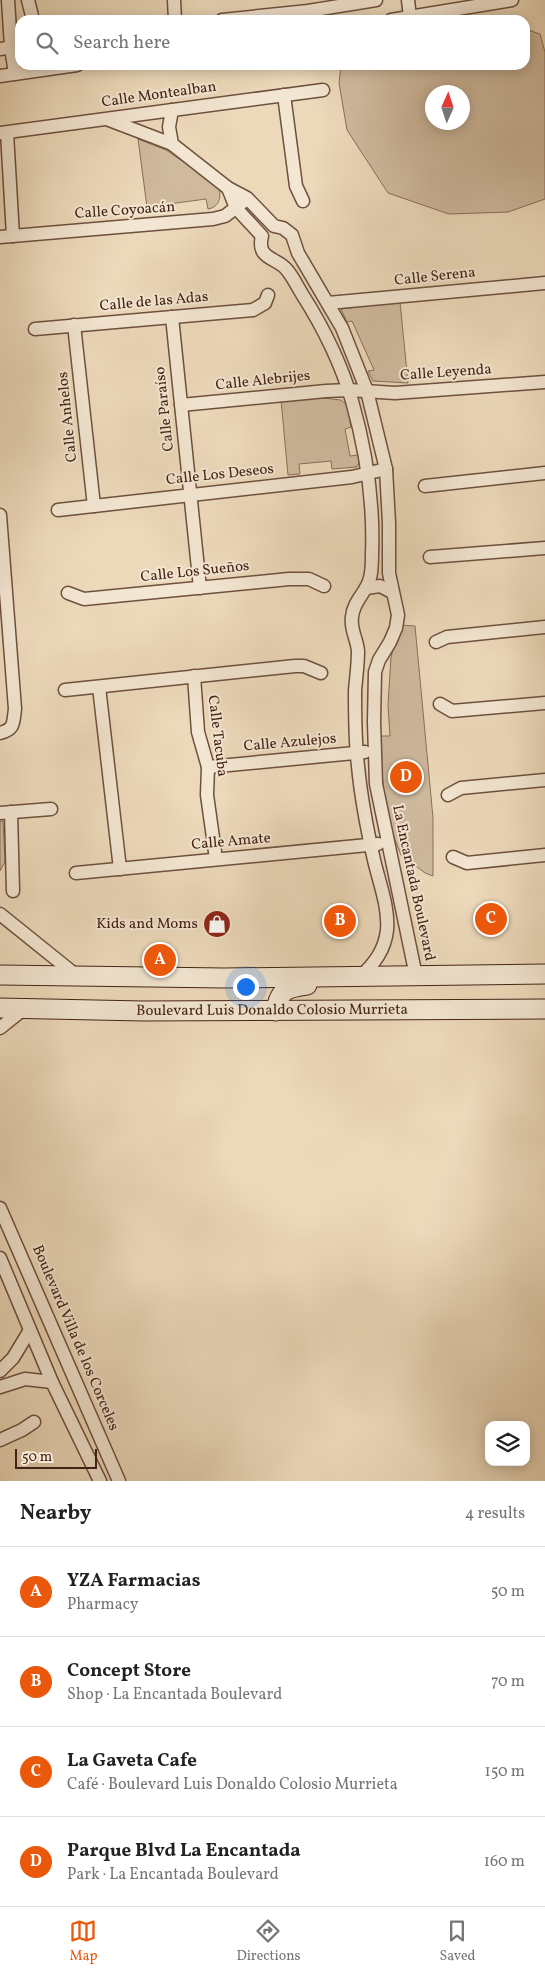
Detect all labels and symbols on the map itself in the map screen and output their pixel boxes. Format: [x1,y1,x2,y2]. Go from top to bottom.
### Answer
street label: Calle Montealban [100,77,218,113]
north arrow [425,85,470,130]
street label: Calle Coyoacán [74,197,176,225]
street label: Calle Serena [393,262,477,292]
street label: Calle de las Adas [99,287,209,317]
street label: Calle Leyenda [400,359,492,387]
street label: Calle Paraíso [150,366,180,452]
street label: Calle Alebrijes [215,366,311,396]
street label: Calle Anhelos [53,371,83,463]
street label: Calle Los Deseos [165,459,275,491]
street label: Calle Los Sueños [140,556,250,588]
street label: Calle Tacuba [202,694,232,778]
street label: Calle Azulejos [243,728,337,758]
pin: D [390,758,422,796]
street label: La Encantada Boulevard [386,803,440,963]
street label: Calle Amate [190,828,272,856]
pin: C [475,900,507,938]
pin: B [324,902,356,940]
shop icon: Kids and Moms [202,909,232,939]
place label: Kids and Moms [96,914,198,935]
pin: A [144,941,176,979]
your location [233,974,259,1000]
street label: Boulevard Luis Donaldo Colosio Murrieta [136,999,408,1022]
street label: Boulevard Villa de los Corceles [26,1242,124,1434]
scale bar [15,1446,98,1469]

